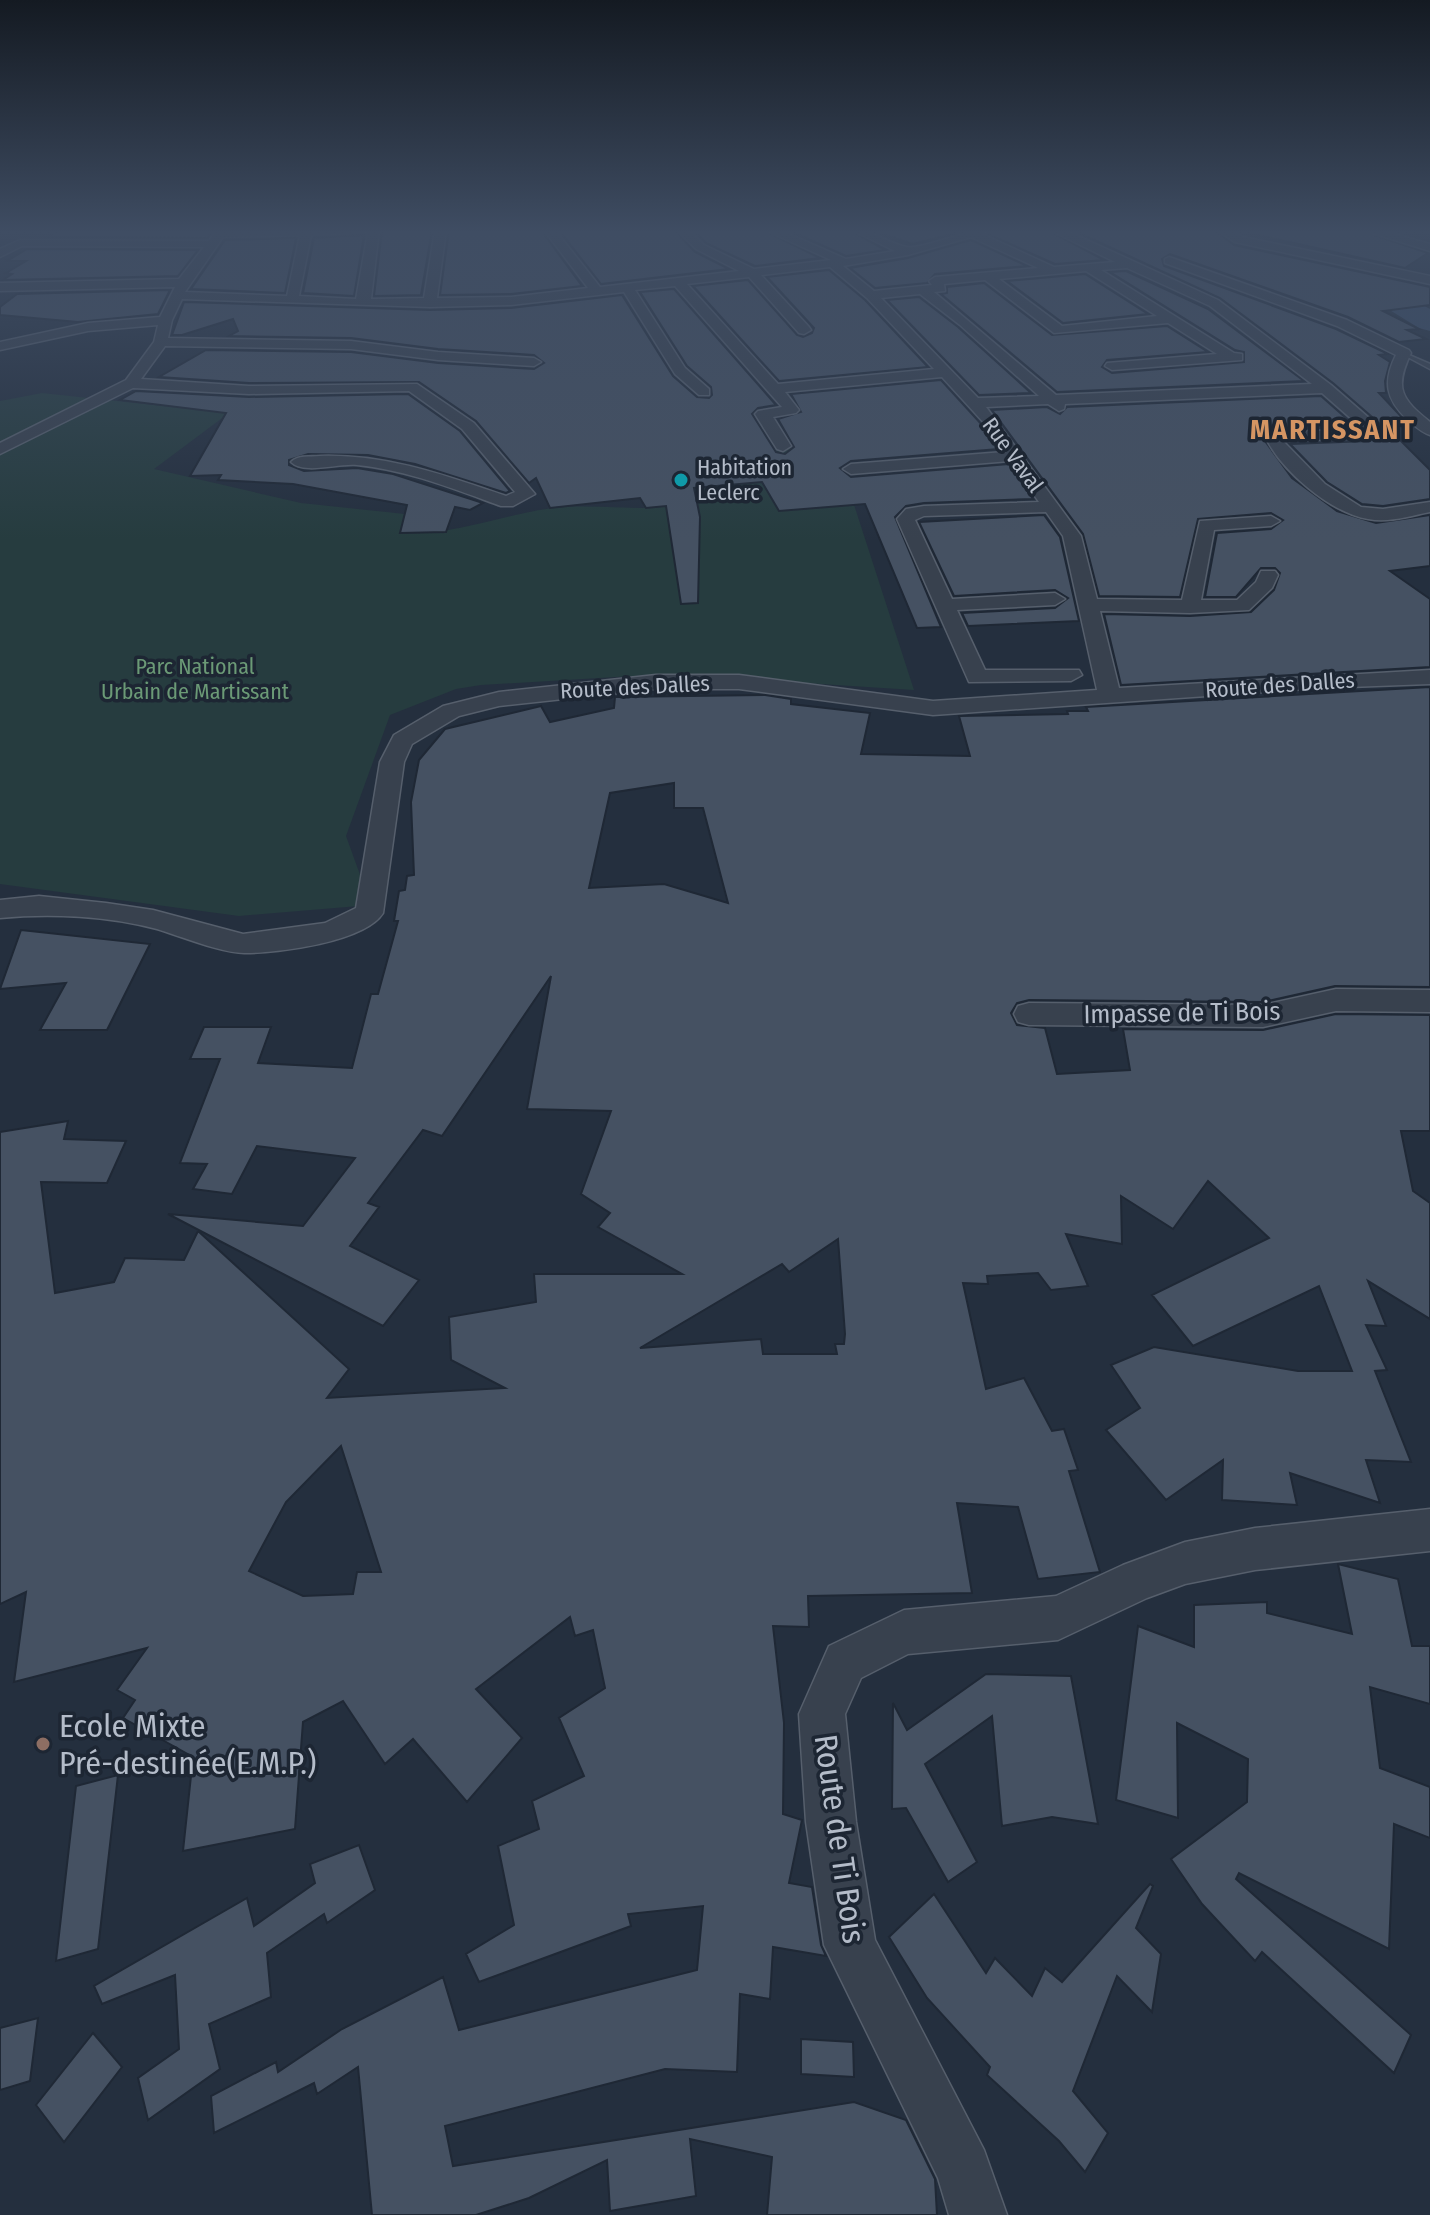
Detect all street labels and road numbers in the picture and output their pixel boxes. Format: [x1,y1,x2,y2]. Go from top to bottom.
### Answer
street label: Rue Vaval [977,412,1049,498]
street label: Route des Dalles [1204,666,1356,704]
street label: Route des Dalles [560,670,710,704]
street label: Impasse de Ti Bois [1083,996,1281,1030]
street label: Route de Ti Bois [807,1732,873,1946]

